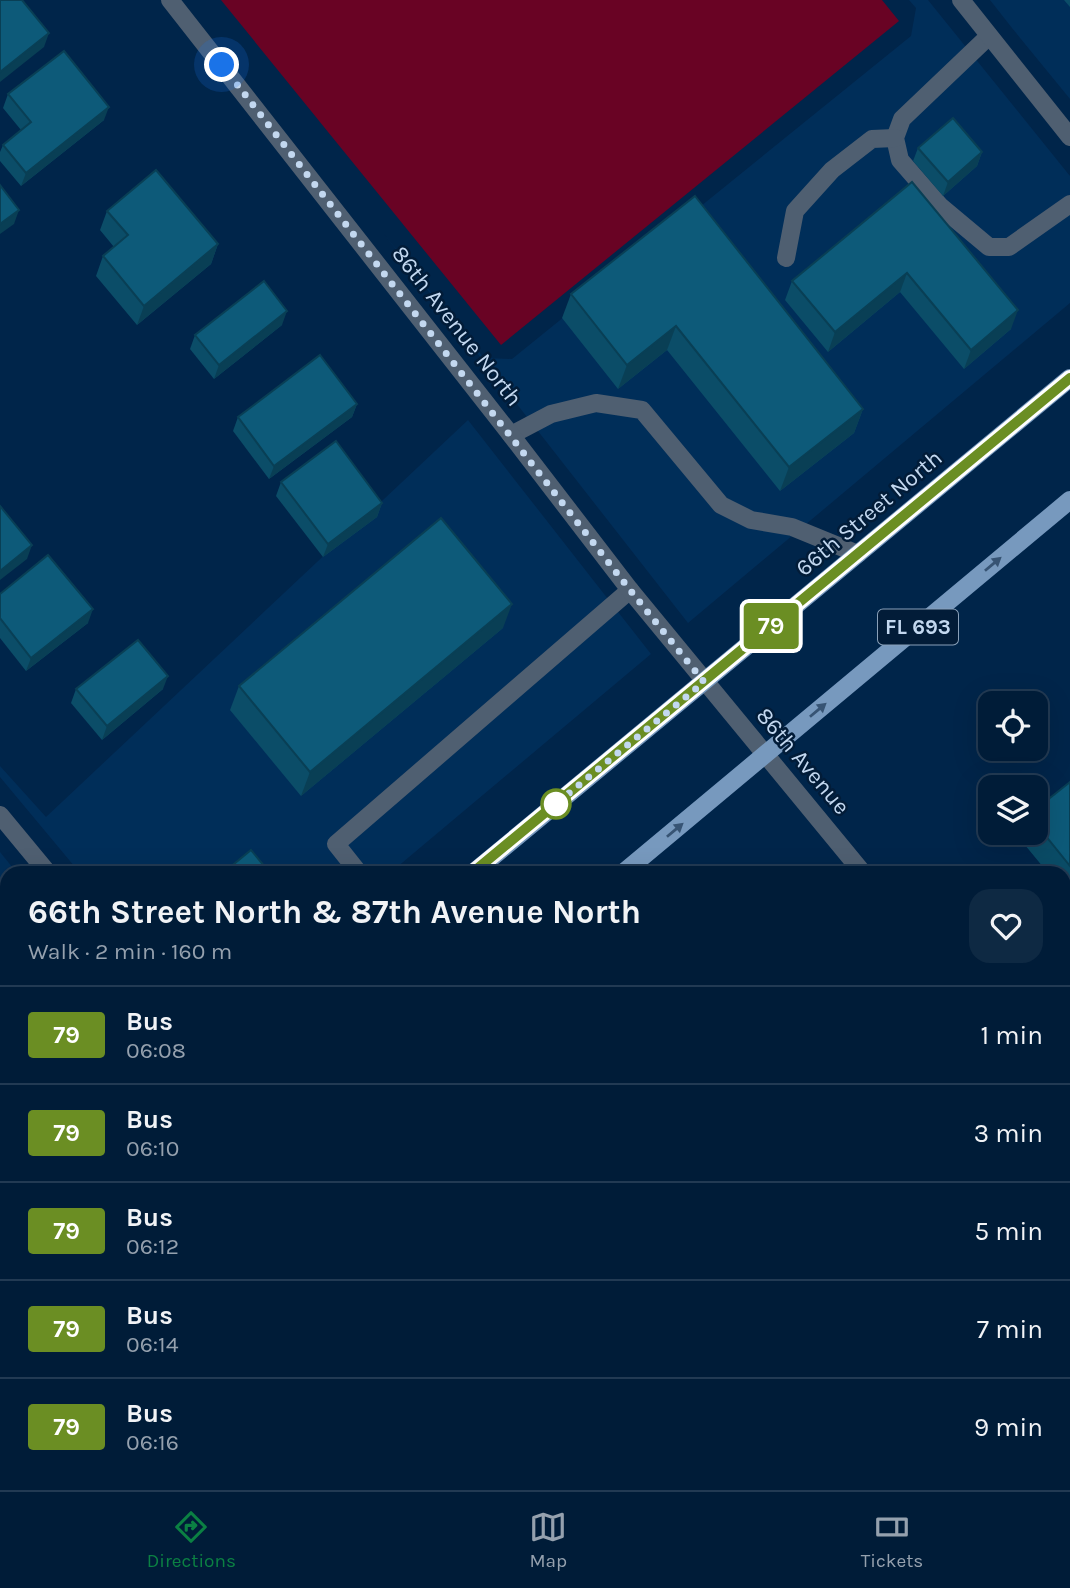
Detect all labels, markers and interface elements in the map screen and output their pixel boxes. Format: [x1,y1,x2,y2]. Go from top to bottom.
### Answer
your location [204,47,239,82]
street label: 86th Avenue North [386,241,528,411]
street label: 66th Street North [791,444,947,582]
one-way arrow [984,556,1002,572]
line badge: 79 [740,603,802,649]
road number: FL 693 [878,610,958,644]
text: 79 [758,612,784,640]
map controls [978,691,1048,845]
button: locate [978,691,1048,761]
street label: 86th Avenue [751,702,855,820]
one-way arrow [810,703,827,718]
button: layers [978,775,1048,845]
unlabelled marker [541,789,571,819]
one-way arrow [666,822,684,837]
button: heart [969,889,1043,963]
text: 66th Street North & 87th Avenue North [28,893,641,931]
text: Walk · 2 min · 160 m [28,938,232,965]
text: Bus [126,1006,173,1037]
text: 1 min [980,1020,1043,1051]
text: 79 [53,1021,80,1049]
text: 06:08 [126,1037,186,1064]
text: Bus [126,1104,173,1135]
text: 3 min [974,1118,1043,1149]
text: 79 [53,1119,80,1147]
text: 06:10 [126,1135,179,1162]
text: Bus [126,1202,173,1233]
text: 5 min [974,1216,1043,1247]
text: 79 [53,1217,80,1245]
text: 06:12 [126,1233,179,1260]
text: Bus [126,1300,173,1331]
text: 7 min [977,1314,1043,1345]
text: 79 [53,1315,80,1343]
text: 06:14 [126,1331,179,1358]
text: Bus [126,1398,173,1429]
text: 9 min [974,1412,1043,1443]
text: 79 [53,1413,80,1441]
text: 06:16 [126,1429,179,1456]
tab: Directions [147,1508,236,1572]
tab: Map [529,1508,567,1572]
tab: Tickets [861,1508,923,1572]

